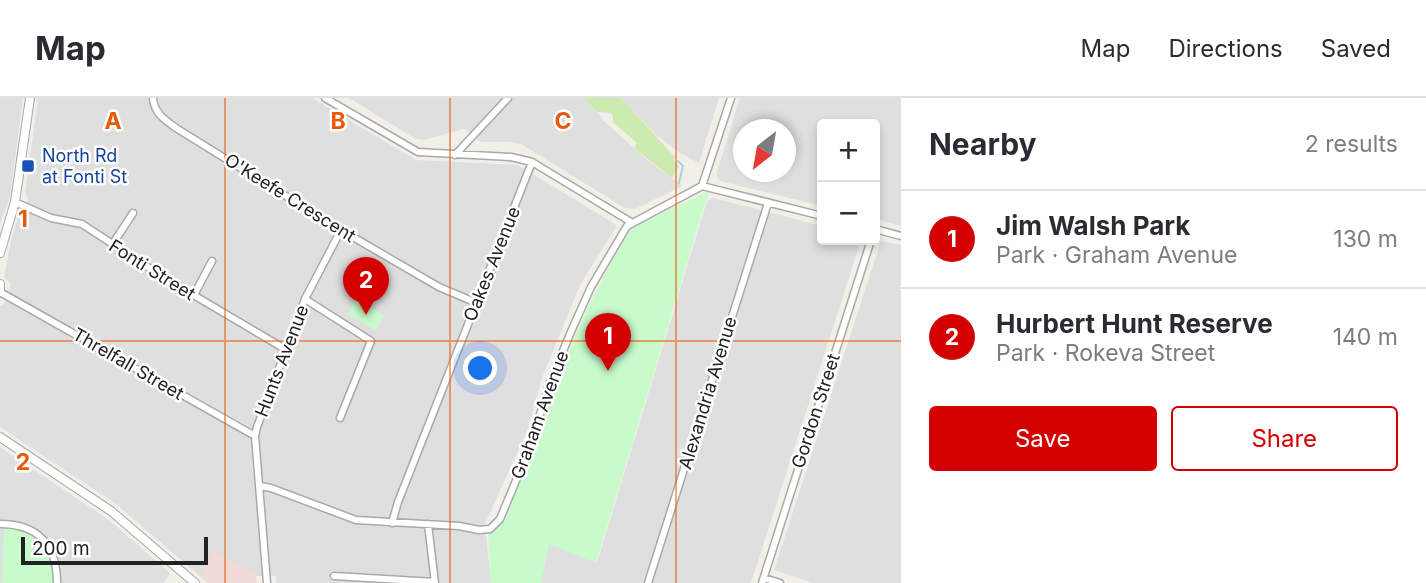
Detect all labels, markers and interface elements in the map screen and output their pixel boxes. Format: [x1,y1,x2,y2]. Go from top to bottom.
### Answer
text: Map [35,28,106,68]
text: Map [1081,34,1130,63]
text: Directions [1168,34,1283,63]
text: Saved [1321,34,1391,63]
text: A [104,107,122,135]
text: B [330,107,346,135]
text: C [554,107,572,135]
north arrow [733,119,796,182]
map controls [817,119,880,245]
button: + [817,119,880,182]
text: Nearby [929,126,1037,162]
text: 2 results [1305,130,1398,158]
place label: North Rd at Fonti St [42,145,127,187]
street label: O'Keefe Crescent [221,149,360,246]
marker: North Rd at Fonti St [20,158,36,174]
button: − [817,182,880,245]
street label: Oakes Avenue [459,203,524,324]
text: 1 [18,205,28,233]
text: Jim Walsh Park [996,210,1190,241]
text: 1 [947,225,957,253]
text: 130 m [1333,225,1398,253]
street label: Fonti Street [105,235,199,304]
text: Park · Graham Avenue [996,241,1237,269]
pin: 2 [343,257,389,315]
street label: Hunts Avenue [251,302,313,420]
text: Hurbert Hunt Reserve [996,308,1273,339]
pin: 1 [585,313,631,371]
street label: Alexandria Avenue [674,314,741,472]
street label: Threlfall Street [69,323,188,404]
text: 2 [945,323,959,351]
text: 140 m [1333,323,1398,351]
text: Park · Rokeva Street [996,339,1215,367]
street label: Graham Avenue [507,348,573,482]
your location [463,351,497,385]
street label: Gordon Street [787,351,844,471]
button: Save [929,406,1157,471]
button: Share [1171,406,1398,471]
text: 2 [16,448,30,476]
scale bar [21,534,208,566]
text: 200 m [32,537,90,560]

